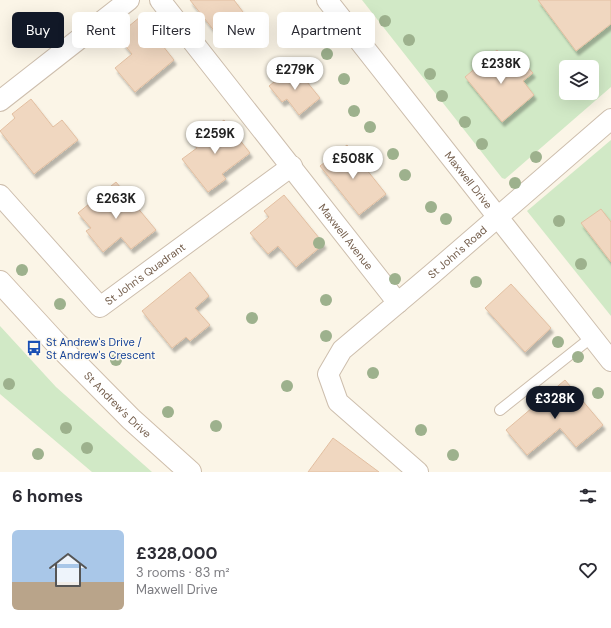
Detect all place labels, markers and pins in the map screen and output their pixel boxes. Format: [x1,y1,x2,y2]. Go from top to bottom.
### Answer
pin: £238K [473,51,529,85]
pin: £279K [267,57,323,91]
pin: £259K [187,121,243,155]
pin: £508K [325,146,381,180]
pin: £263K [88,186,144,220]
place label: St Andrew's Drive / St Andrew's Crescent [46,335,155,362]
bus stop icon: St Andrew's Drive / St Andrew's Crescent [25,339,43,357]
pin: £328K [527,386,583,420]

